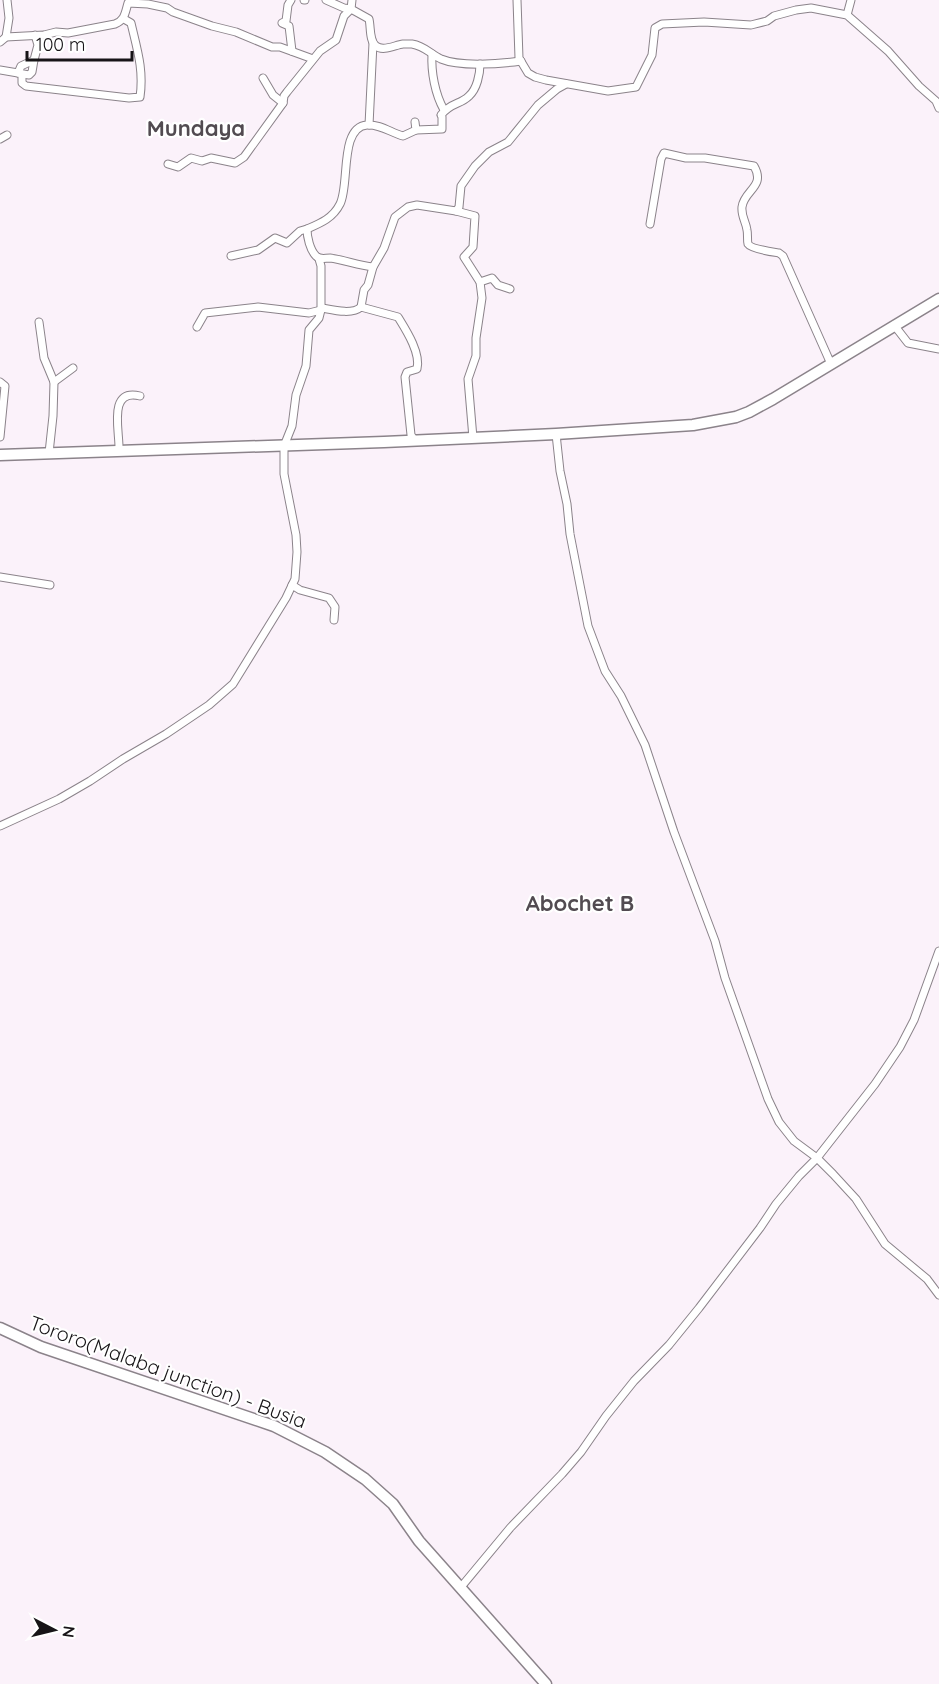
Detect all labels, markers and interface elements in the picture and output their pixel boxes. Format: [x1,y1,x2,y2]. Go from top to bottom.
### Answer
scale bar [27,24,132,62]
text: 100 m [36,33,85,56]
district label: Mundaya [147,114,245,142]
district label: Abochet B [526,889,634,917]
street label: Tororo(Malaba junction) - Busia [26,1310,310,1433]
north arrow [24,1600,84,1660]
text: N [58,1625,80,1639]

